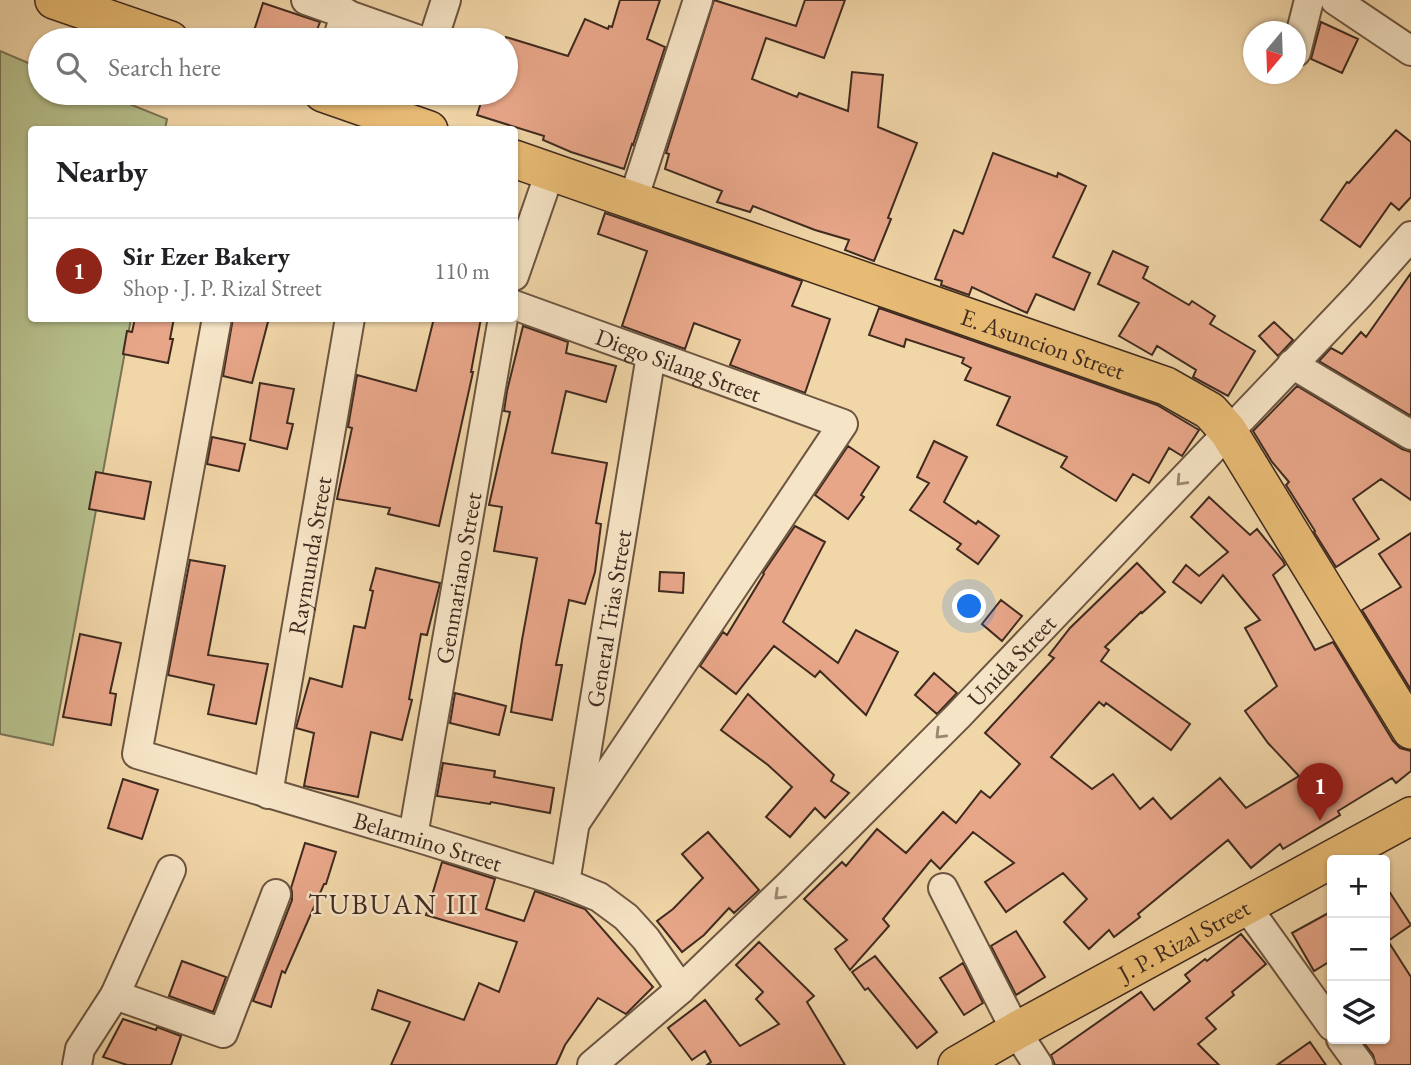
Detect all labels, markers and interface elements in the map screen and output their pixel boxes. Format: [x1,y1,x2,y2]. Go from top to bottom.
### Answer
north arrow [1243,21,1306,84]
search box [28,28,518,105]
icon: search [52,48,90,86]
text: Search here [108,50,221,84]
text: Nearby [56,152,148,191]
text: Sir Ezer Bakery [123,239,290,273]
text: 1 [73,256,85,286]
text: 110 m [434,256,490,286]
text: Shop · J. P. Rizal Street [123,273,322,303]
street label: E. Asuncion Street [957,300,1129,386]
street label: Diego Silang Street [592,320,766,409]
street label: Raymunda Street [280,473,338,637]
one-way arrow [1176,473,1189,486]
street label: Genmariano Street [428,489,488,666]
street label: General Trias Street [578,527,638,710]
your location [952,589,986,623]
street label: Unida Street [960,607,1063,713]
one-way arrow [935,726,948,739]
pin: 1 [1297,763,1343,821]
street label: Belarmino Street [350,804,506,878]
map controls [1327,855,1390,1044]
button: + [1327,855,1390,918]
district label: TUBUAN III [308,886,480,922]
one-way arrow [774,887,787,900]
street label: J. P. Rizal Street [1111,891,1255,989]
button: − [1327,918,1390,981]
button: layers [1327,981,1390,1044]

